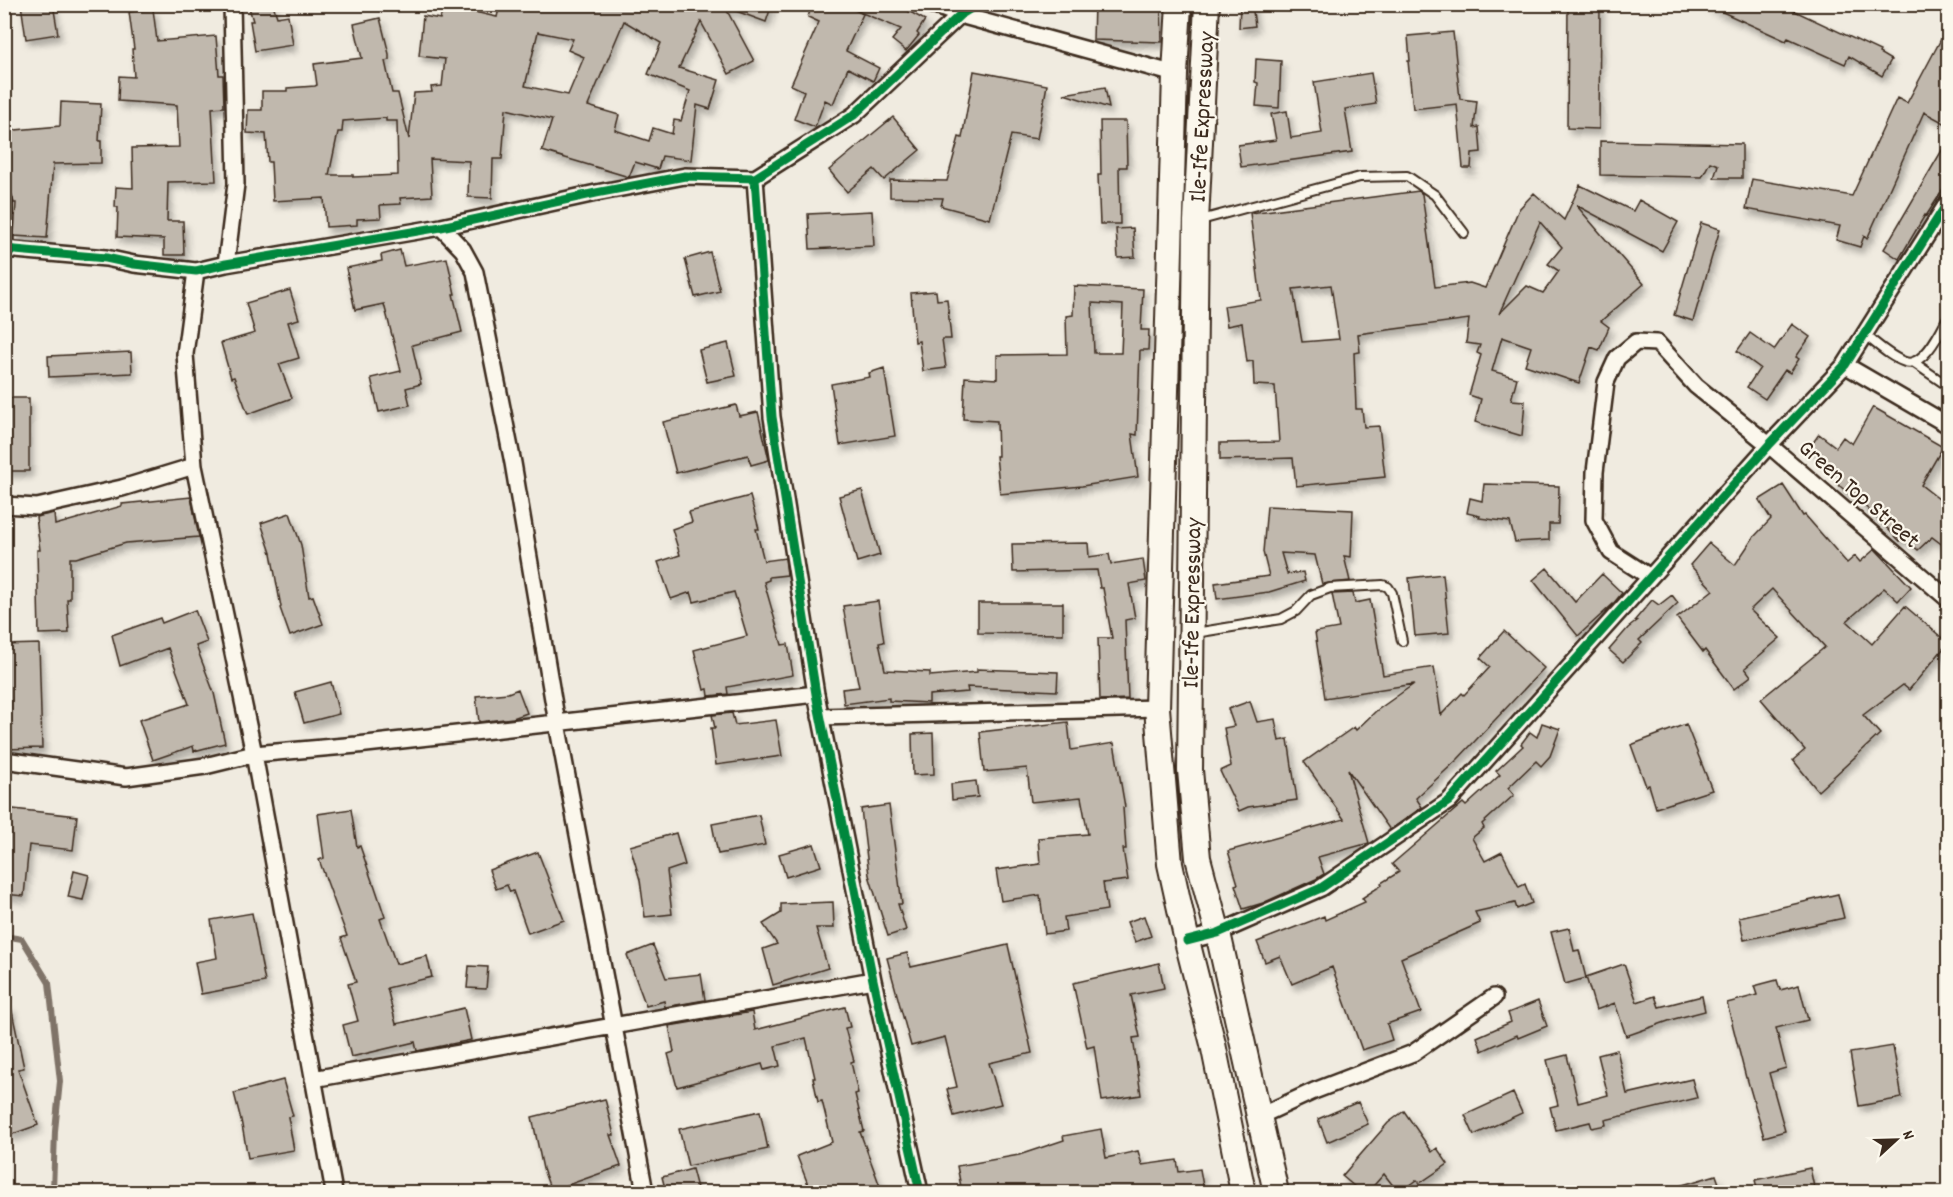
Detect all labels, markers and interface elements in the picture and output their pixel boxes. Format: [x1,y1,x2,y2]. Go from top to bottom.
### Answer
street label: Ile-Ife Expressway [1183,30,1226,203]
street label: Green Top Street [1790,433,1927,558]
street label: Ile-Ife Expressway [1176,516,1213,689]
north arrow [1866,1110,1926,1170]
text: N [1895,1127,1920,1143]

